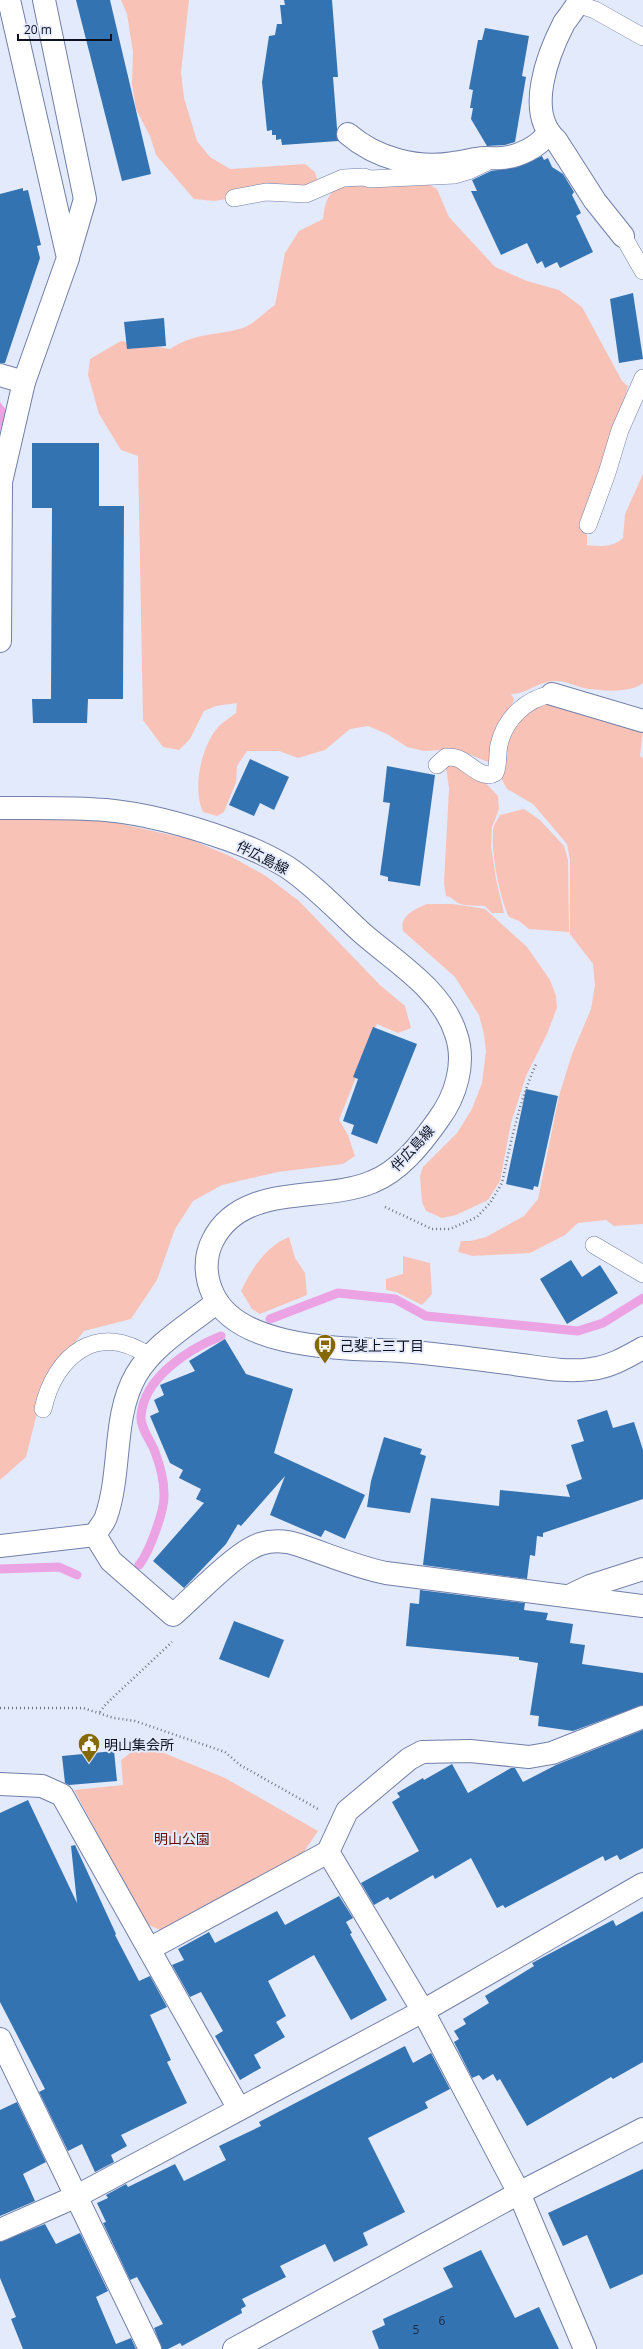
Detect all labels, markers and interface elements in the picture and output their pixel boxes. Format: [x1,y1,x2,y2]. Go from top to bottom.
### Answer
scale bar [18,16,111,42]
text: 20 m [24,21,52,38]
street label: 伴広島線 [234,836,292,878]
street label: 伴広島線 [386,1121,438,1175]
bus stop icon: 己斐上三丁目 [312,1332,338,1365]
place label: 己斐上三丁目 [340,1336,424,1355]
public building icon: 明山集会所 [76,1731,102,1764]
place label: 明山集会所 [104,1735,174,1754]
park label: 明山公園 [154,1829,210,1848]
house number: 6 [439,2312,446,2329]
house number: 5 [413,2321,420,2338]

